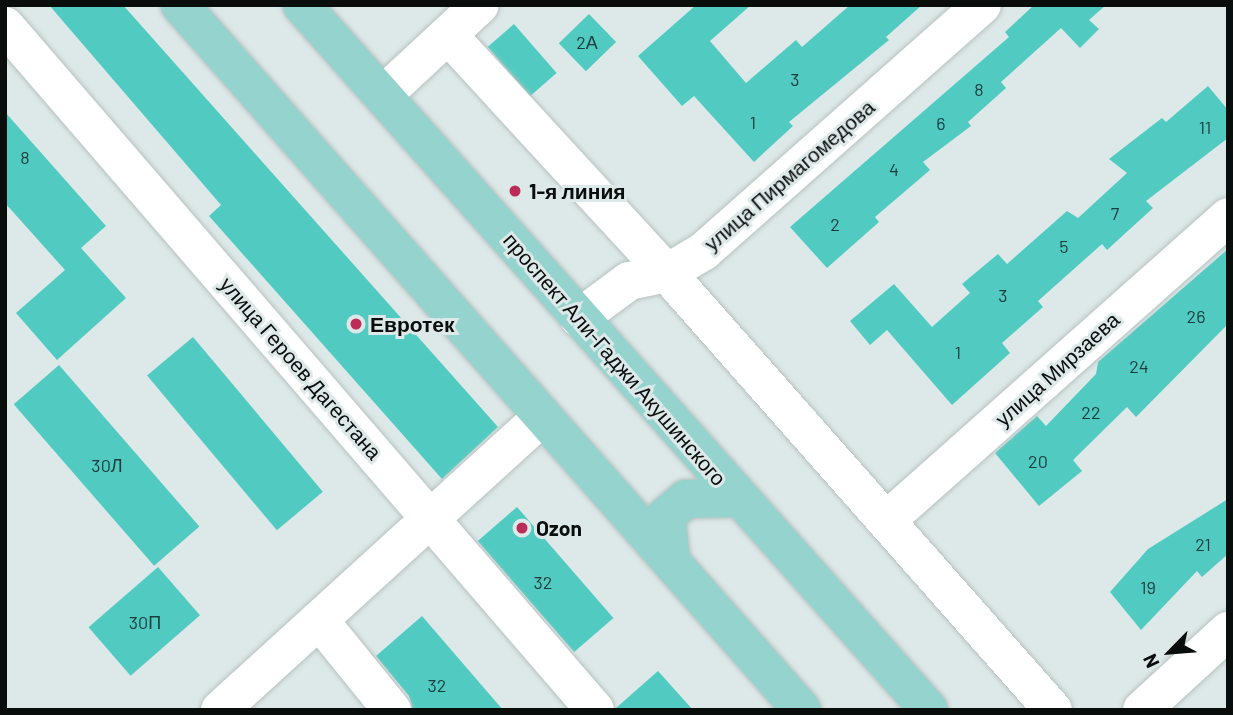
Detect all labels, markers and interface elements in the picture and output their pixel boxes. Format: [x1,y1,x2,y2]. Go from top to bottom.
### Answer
house number: 2А [576,31,598,53]
house number: 3 [790,68,800,90]
house number: 8 [974,78,984,100]
street label: улица Пирмагомедова [699,94,879,256]
house number: 1 [750,111,756,133]
house number: 6 [936,112,946,134]
house number: 11 [1199,116,1211,138]
house number: 8 [20,146,30,168]
house number: 4 [889,158,899,180]
place label: 1-я линия [529,178,626,204]
marker: 1-я линия [507,183,523,199]
house number: 7 [1111,202,1119,224]
house number: 2 [830,213,840,235]
street label: проспект Али-Гаджи Акушинского [498,228,732,490]
house number: 5 [1059,235,1069,257]
street label: улица Героев Дагестана [215,272,387,464]
house number: 3 [998,284,1008,306]
house number: 26 [1187,305,1205,327]
street label: улица Мирзаева [990,307,1124,431]
place label: Евротек [370,311,455,337]
marker: Евротек [348,316,364,332]
house number: 1 [955,341,961,363]
house number: 24 [1129,355,1149,377]
house number: 22 [1081,401,1101,423]
house number: 20 [1028,450,1048,472]
house number: 30Л [91,454,123,476]
place label: Ozon [536,515,582,541]
marker: Ozon [514,520,530,536]
house number: 21 [1195,533,1211,555]
house number: 32 [534,571,552,593]
house number: 19 [1140,576,1156,598]
house number: 30П [129,611,161,633]
north arrow [1135,617,1205,687]
text: N [1137,651,1164,672]
house number: 32 [428,674,446,696]

